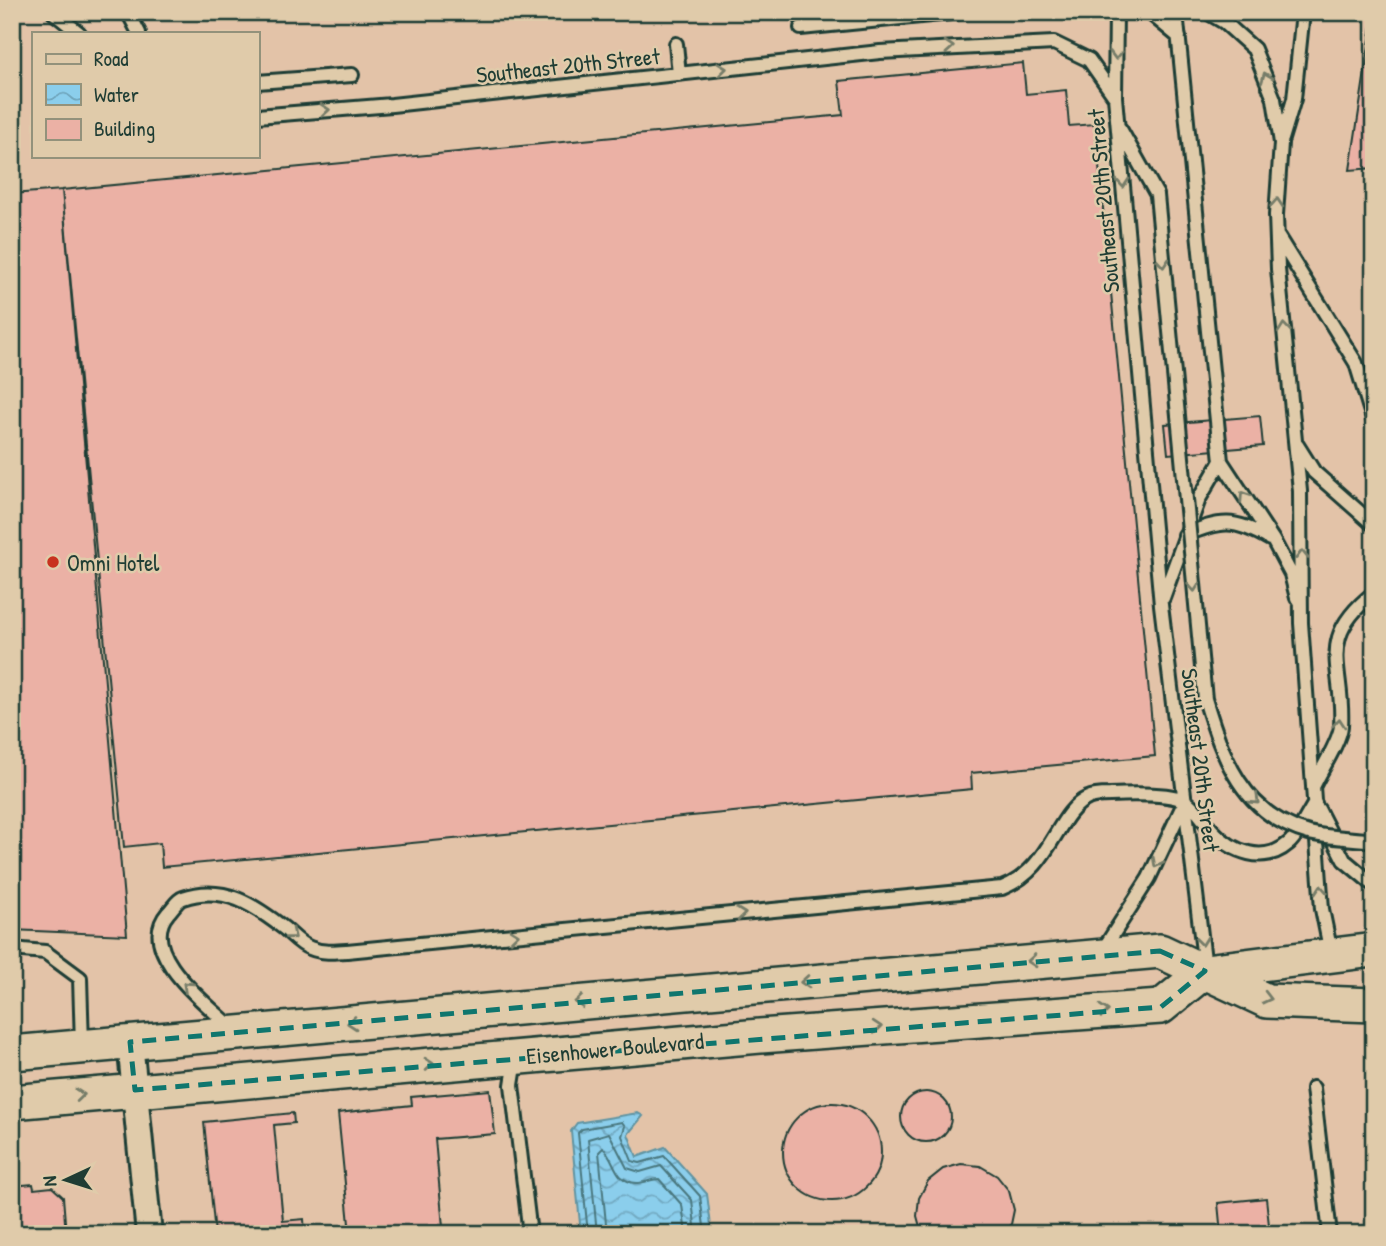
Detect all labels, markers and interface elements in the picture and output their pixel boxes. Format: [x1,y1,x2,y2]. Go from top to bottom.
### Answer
legend [32,32,259,158]
street label: Southeast 20th Street [475,40,662,90]
one-way arrow [943,40,954,55]
text: Road [94,44,128,73]
one-way arrow [1108,50,1124,61]
one-way arrow [717,62,728,77]
one-way arrow [1260,72,1274,84]
text: Water [94,80,139,109]
one-way arrow [320,103,331,118]
street label: Southeast 20th Street [1079,107,1126,294]
text: Building [94,114,155,143]
one-way arrow [1115,178,1130,189]
one-way arrow [1269,197,1284,208]
one-way arrow [1155,257,1170,268]
one-way arrow [1277,322,1292,333]
one-way arrow [1239,490,1252,503]
place label: Omni Hotel [67,547,160,578]
one-way arrow [1294,549,1309,560]
marker: Omni Hotel [45,554,61,570]
one-way arrow [1186,582,1201,593]
street label: Southeast 20th Street [1174,667,1228,854]
one-way arrow [1331,717,1346,728]
one-way arrow [1247,792,1260,805]
one-way arrow [1151,856,1165,868]
one-way arrow [1314,884,1329,895]
one-way arrow [735,906,746,921]
one-way arrow [285,927,297,940]
one-way arrow [508,928,520,943]
one-way arrow [1194,936,1209,947]
one-way arrow [1026,953,1037,968]
one-way arrow [800,974,811,989]
one-way arrow [182,982,195,995]
one-way arrow [1261,990,1273,1004]
one-way arrow [573,994,584,1009]
one-way arrow [1099,1004,1110,1019]
one-way arrow [346,1015,357,1030]
one-way arrow [872,1020,883,1035]
street label: Eisenhower Boulevard [525,1025,705,1071]
one-way arrow [424,1057,435,1072]
one-way arrow [75,1088,86,1103]
north arrow [32,1144,102,1214]
text: N [36,1175,62,1187]

